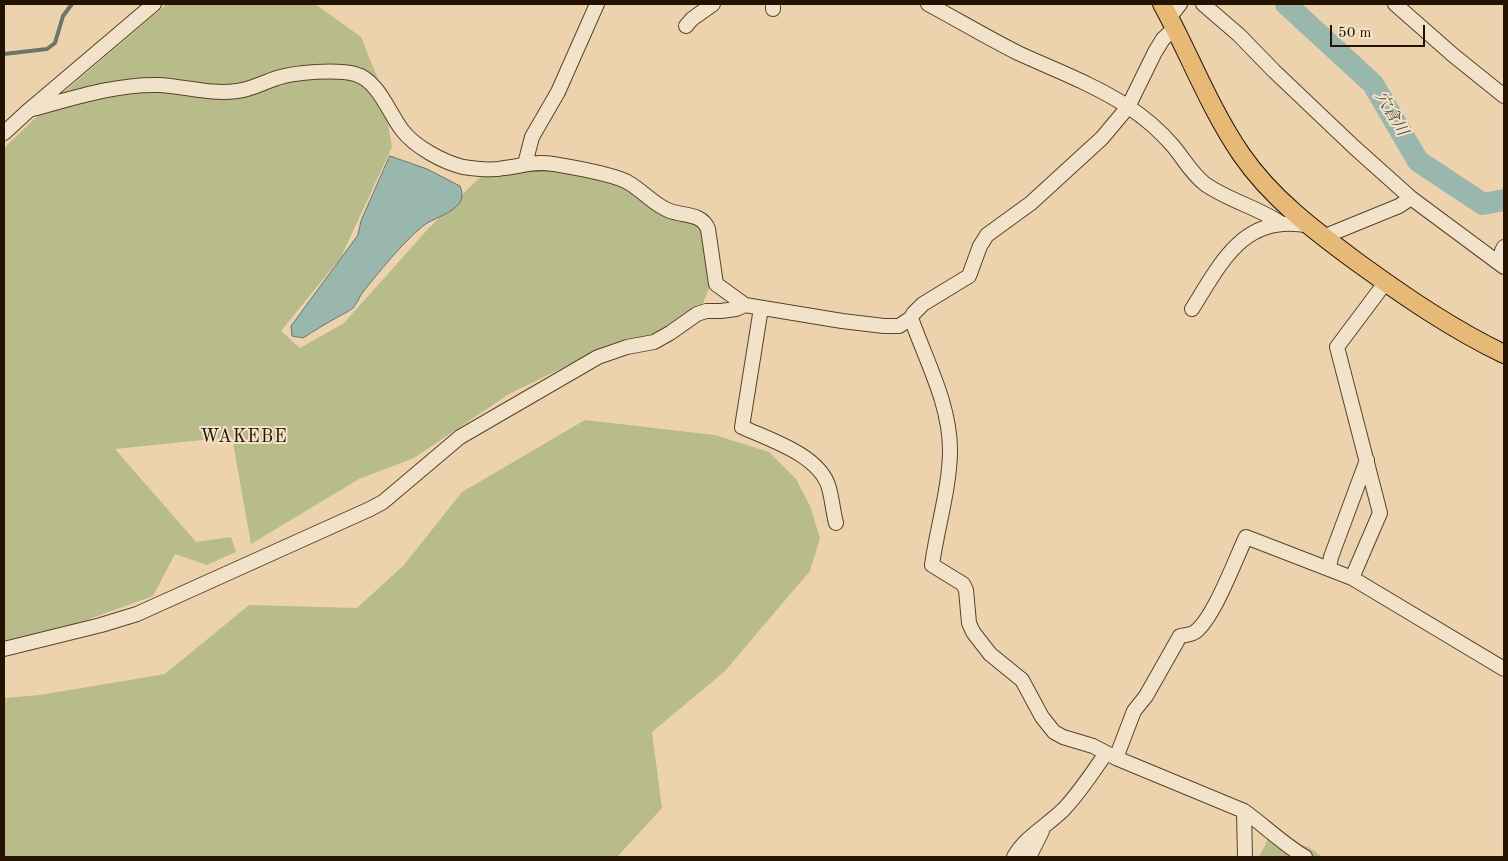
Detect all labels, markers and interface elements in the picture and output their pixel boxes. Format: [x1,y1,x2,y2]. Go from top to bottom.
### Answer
scale bar [1333,15,1428,47]
text: 50 m [1338,26,1372,41]
water label: 穴倉川 [1370,88,1412,140]
district label: WAKEBE [200,426,288,448]

